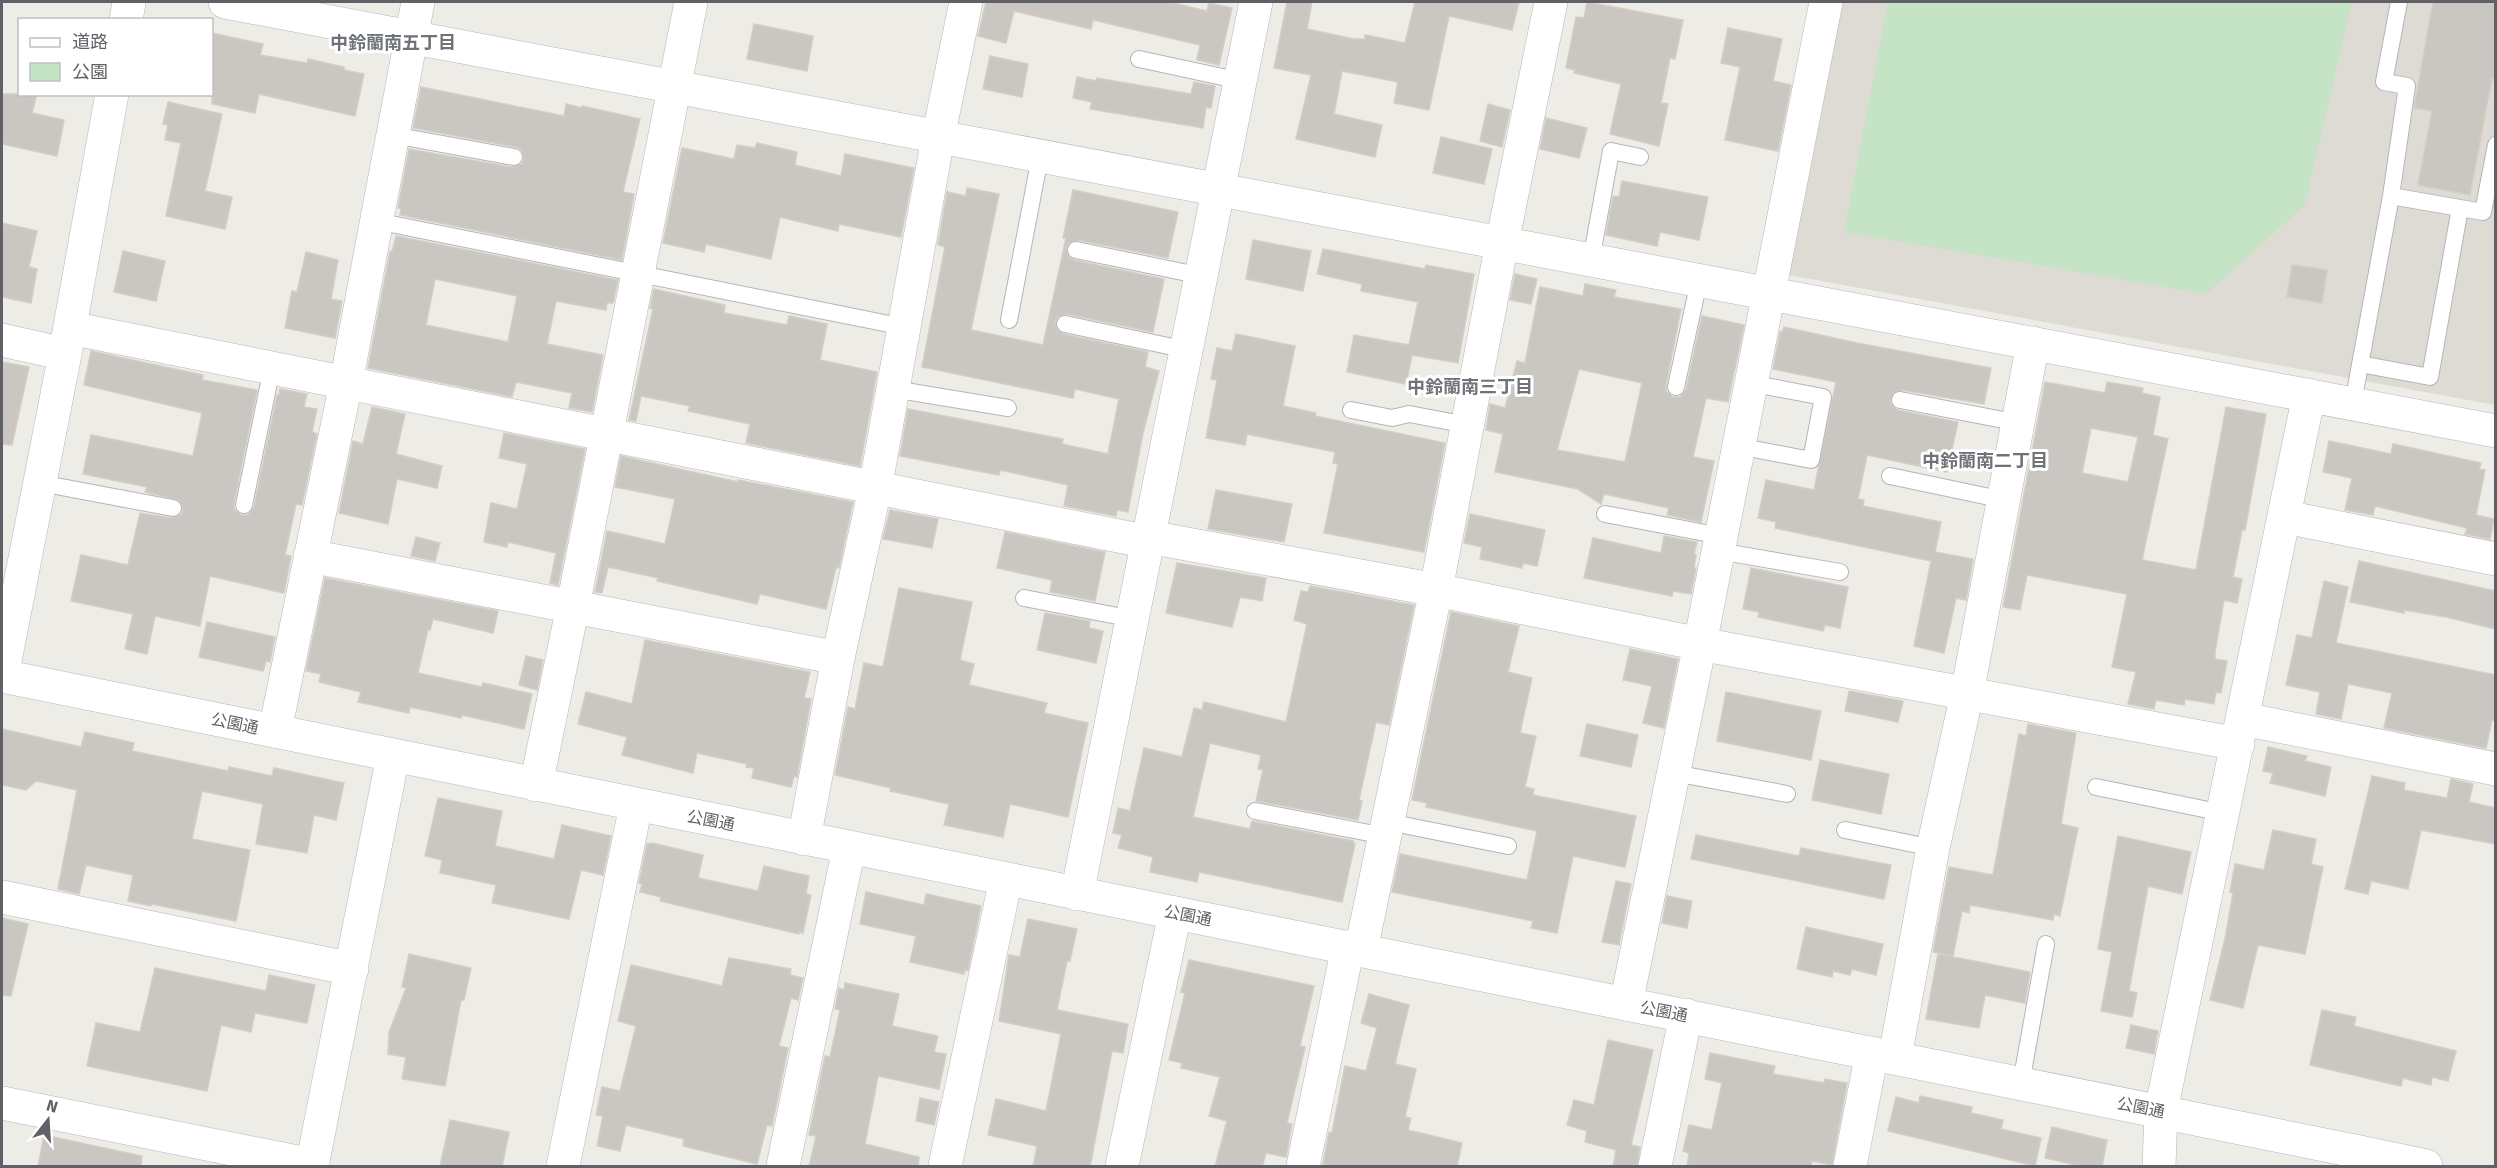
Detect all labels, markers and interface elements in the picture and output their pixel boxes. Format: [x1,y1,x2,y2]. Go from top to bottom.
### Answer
legend [18,18,213,96]
text: 道路 [72,31,108,53]
district label: 中鈴蘭南五丁目 [330,32,456,54]
text: 公園 [72,61,108,83]
district label: 中鈴蘭南三丁目 [1407,376,1533,398]
district label: 中鈴蘭南二丁目 [1922,450,2048,472]
street label: 公園通 [209,709,260,739]
street label: 公園通 [685,807,736,835]
street label: 公園通 [1162,902,1213,930]
street label: 公園通 [1638,998,1689,1026]
north arrow [18,1090,78,1150]
street label: 公園通 [2115,1094,2166,1122]
text: N [44,1095,60,1118]

